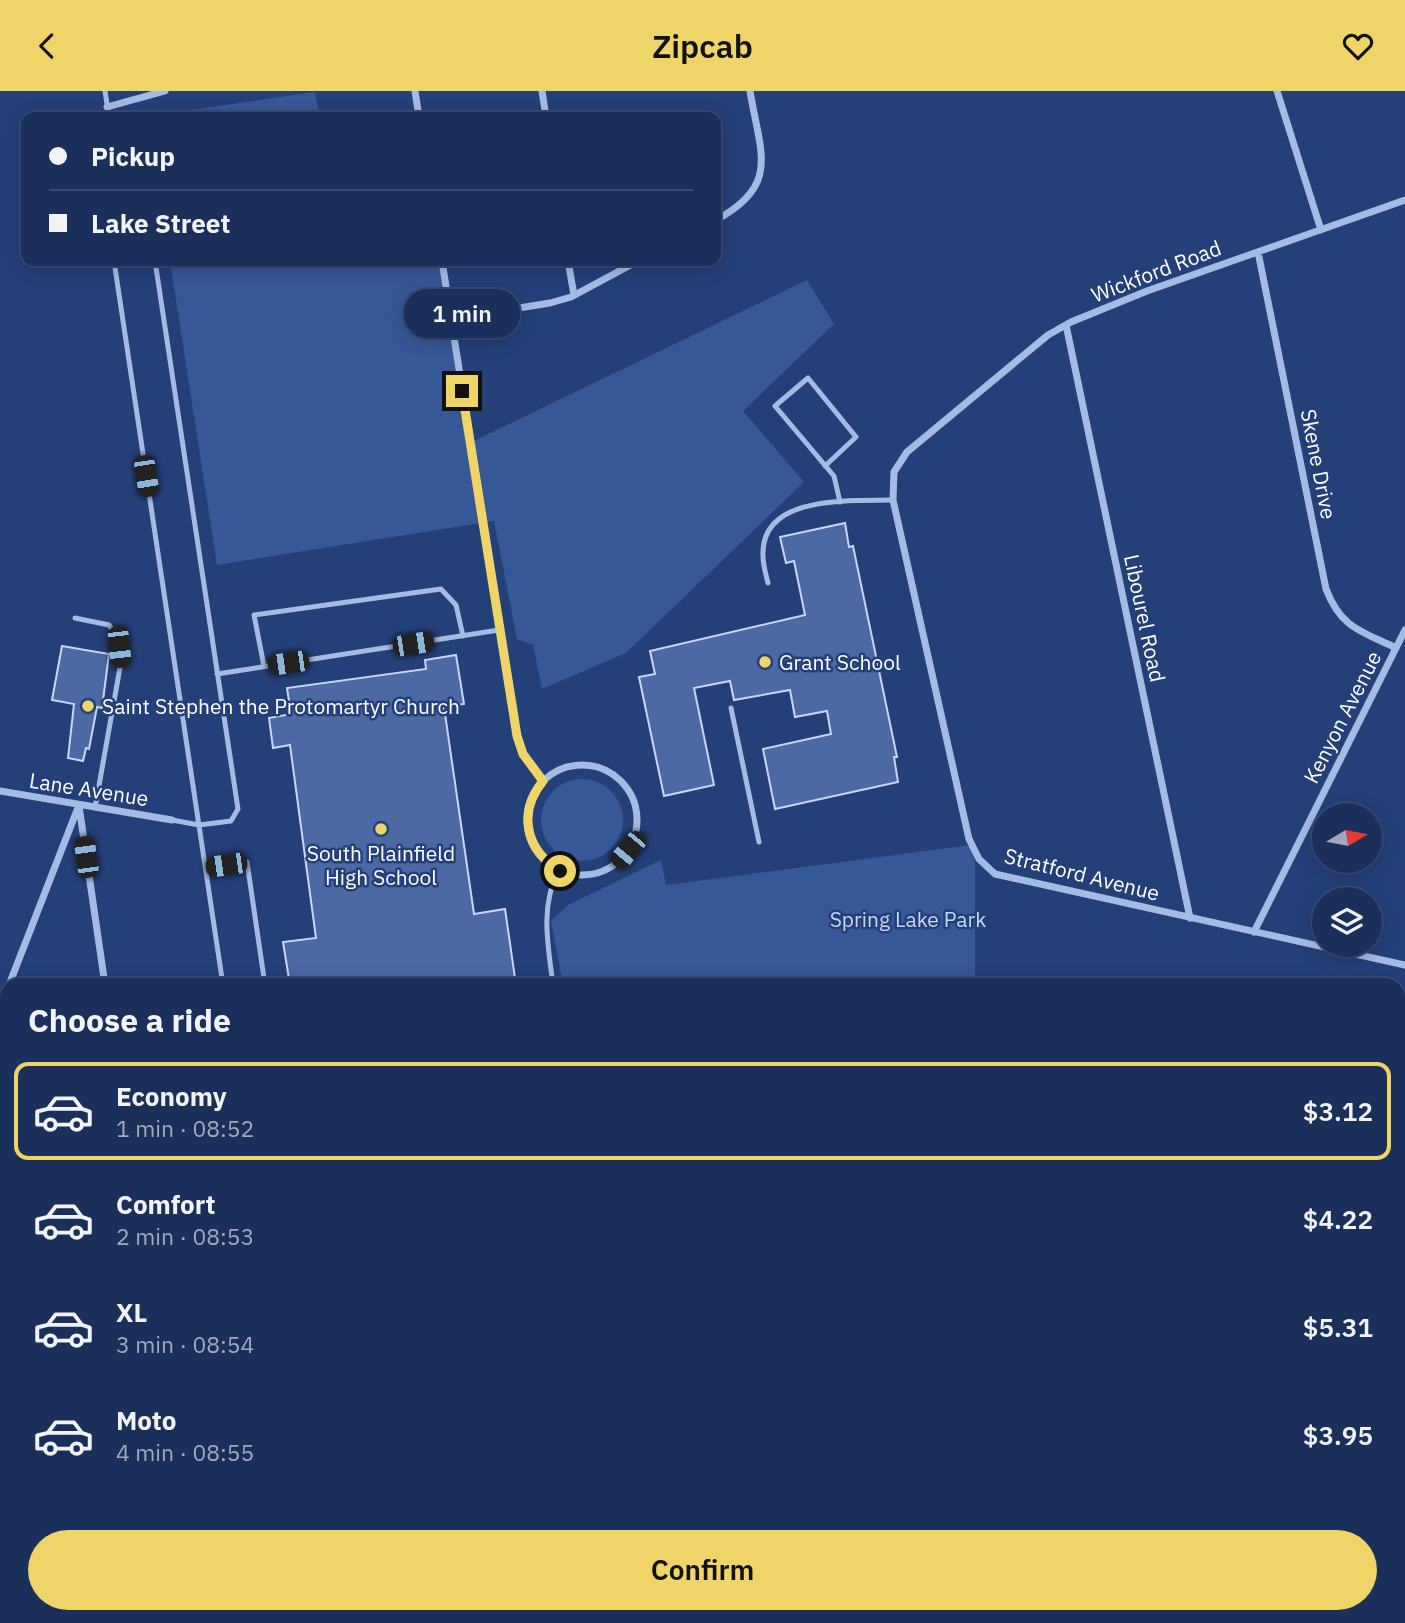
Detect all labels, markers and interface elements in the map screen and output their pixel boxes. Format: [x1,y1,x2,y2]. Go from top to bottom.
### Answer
text: Zipcab [652,25,753,67]
icon: back [28,27,66,65]
icon: heart [1339,27,1377,65]
text: Pickup [91,139,175,173]
text: Lake Street [91,206,230,240]
street label: Wickford Road [1087,233,1225,309]
callout: 1 min [404,289,520,338]
text: 1 min [432,298,492,328]
route end [446,375,478,407]
street label: Skene Drive [1295,407,1343,521]
car [133,454,160,498]
street label: Libourel Road [1118,552,1172,684]
car [107,625,132,669]
car [391,630,436,658]
street label: Kenyon Avenue [1297,646,1387,788]
place label: Grant School [779,648,901,676]
car [266,650,311,676]
marker: Grant School [757,654,773,670]
place label: Saint Stephen the Protomartyr Church [102,692,460,720]
marker: Saint Stephen the Protomartyr Church [80,698,96,714]
street label: Lane Avenue [27,766,151,812]
north arrow [1312,803,1382,873]
map controls [1312,803,1382,957]
marker: South Plainfield High School [373,821,389,837]
car [607,827,650,873]
car [73,835,100,879]
place label: South Plainfield High School [307,839,455,891]
street label: Stratford Avenue [1002,841,1162,907]
car [204,852,249,878]
route start [544,855,576,887]
button: layers [1312,887,1382,957]
park label: Spring Lake Park [830,905,986,933]
text: Choose a ride [28,999,231,1041]
text: Economy [116,1079,227,1113]
icon: car [32,1080,95,1143]
text: $3.12 [1303,1094,1373,1128]
text: 1 min · 08:52 [116,1113,254,1143]
text: Comfort [116,1187,215,1221]
icon: car [32,1188,95,1251]
text: $4.22 [1303,1202,1373,1236]
text: 2 min · 08:53 [116,1221,254,1251]
text: XL [116,1295,147,1329]
icon: car [32,1296,95,1359]
text: $5.31 [1303,1310,1373,1344]
text: 3 min · 08:54 [116,1329,254,1359]
text: Moto [116,1403,176,1437]
icon: car [32,1404,95,1467]
text: $3.95 [1303,1418,1373,1452]
text: 4 min · 08:55 [116,1437,254,1467]
button: Confirm [28,1530,1377,1610]

